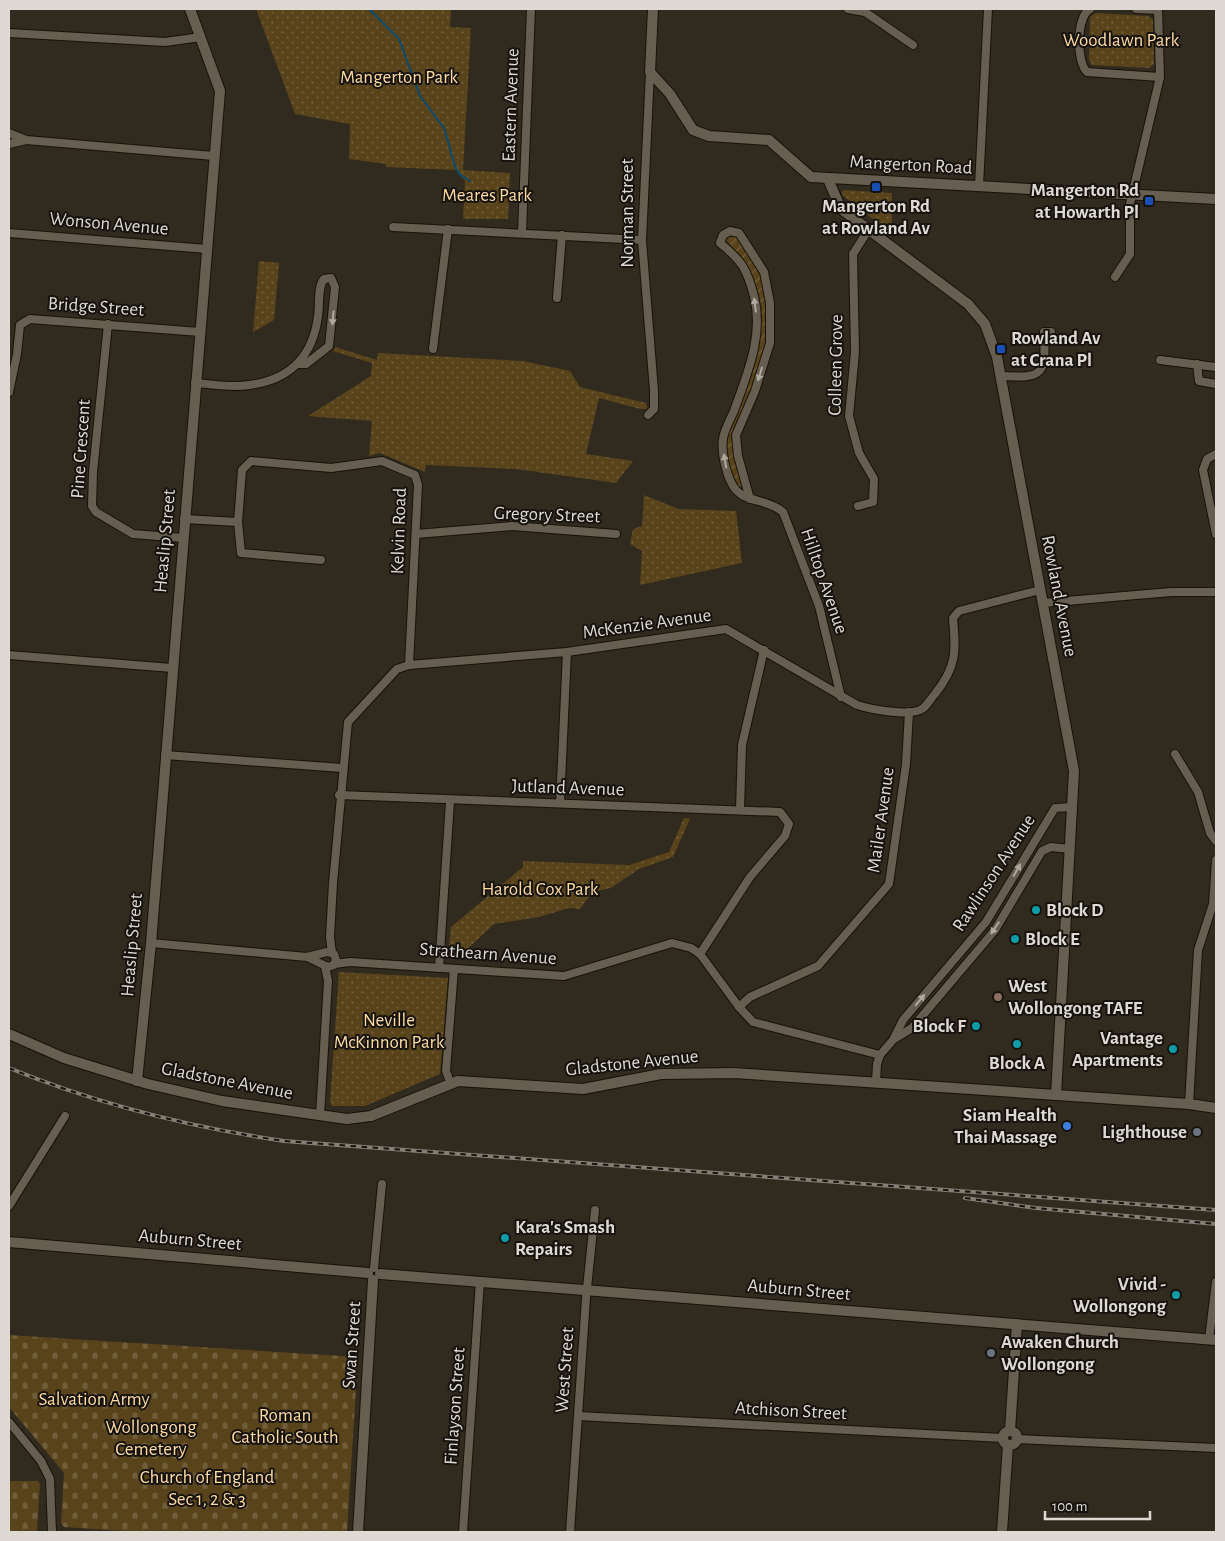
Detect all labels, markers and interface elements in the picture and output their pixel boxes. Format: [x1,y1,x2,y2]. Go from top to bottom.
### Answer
park label: Woodlawn Park [1063,31,1180,50]
street label: Eastern Avenue [500,48,522,162]
park label: Mangerton Park [340,68,458,87]
street label: Mangerton Road [849,152,973,178]
street label: Norman Street [618,158,637,268]
marker: Mangerton Rd at Rowland Av [870,181,882,193]
place label: Mangerton Rd at Howarth Pl [1031,181,1139,222]
park label: Meares Park [442,186,532,205]
marker: Mangerton Rd at Howarth Pl [1143,195,1155,207]
place label: Mangerton Rd at Rowland Av [822,197,930,238]
street label: Wonson Avenue [49,209,169,239]
street label: Bridge Street [47,294,145,320]
one-way arrow [751,297,759,313]
one-way arrow [328,310,336,326]
street label: Colleen Grove [826,314,846,416]
place label: Rowland Av at Crana Pl [1011,329,1101,370]
marker: Rowland Av at Crana Pl [995,343,1007,355]
one-way arrow [756,366,763,381]
street label: Pine Crescent [68,399,94,499]
one-way arrow [721,453,729,469]
street label: Kelvin Road [388,487,410,575]
street label: Heaslip Street [151,488,179,594]
street label: Gregory Street [493,504,601,526]
street label: Hilltop Avenue [797,526,851,636]
street label: Rowland Avenue [1038,534,1080,658]
street label: McKenzie Avenue [582,606,712,642]
street label: Mailer Avenue [864,766,898,874]
street label: Jutland Avenue [511,777,625,799]
street label: Rawlinson Avenue [949,811,1039,935]
one-way arrow [1012,863,1021,876]
park label: Harold Cox Park [481,880,599,899]
street label: Heaslip Street [118,892,146,998]
place label: Block D [1046,901,1103,920]
marker: Block D [1030,904,1042,916]
one-way arrow [990,921,1000,935]
place label: Block E [1025,930,1080,949]
marker: Block E [1009,933,1021,945]
street label: Strathearn Avenue [419,940,557,968]
place label: West Wollongong TAFE [1008,977,1143,1018]
marker: West Wollongong TAFE [992,991,1004,1003]
one-way arrow [915,994,926,1007]
park label: Neville McKinnon Park [334,1011,445,1052]
place label: Block F [912,1017,966,1036]
marker: Block F [970,1020,982,1032]
place label: Vantage Apartments [1072,1029,1163,1070]
marker: Block A [1011,1038,1023,1050]
marker: Vantage Apartments [1167,1043,1179,1055]
street label: Gladstone Avenue [565,1047,699,1079]
place label: Block A [989,1054,1046,1073]
street label: Gladstone Avenue [160,1059,294,1103]
place label: Siam Health Thai Massage [954,1106,1057,1147]
marker: Siam Health Thai Massage [1061,1120,1073,1132]
place label: Lighthouse [1102,1123,1187,1142]
marker: Lighthouse [1191,1126,1203,1138]
place label: Kara's Smash Repairs [515,1218,615,1259]
street label: Auburn Street [138,1226,242,1254]
marker: Kara's Smash Repairs [499,1232,511,1244]
place label: Vivid - Wollongong [1073,1275,1166,1316]
street label: Auburn Street [747,1276,851,1304]
marker: Vivid - Wollongong [1170,1289,1182,1301]
street label: Swan Street [339,1301,365,1389]
street label: West Street [553,1327,577,1413]
place label: Awaken Church Wollongong [1001,1333,1119,1374]
street label: Finlayson Street [441,1347,469,1465]
marker: Awaken Church Wollongong [985,1347,997,1359]
park label: Salvation Army [38,1390,150,1409]
street label: Atchison Street [735,1399,847,1423]
park label: Roman Catholic South [231,1406,339,1447]
park label: Wollongong Cemetery [105,1418,197,1459]
park label: Church of England Sec 1, 2 & 3 [140,1468,274,1509]
scale bar [1045,1488,1150,1520]
text: 100 m [1052,1499,1087,1514]

